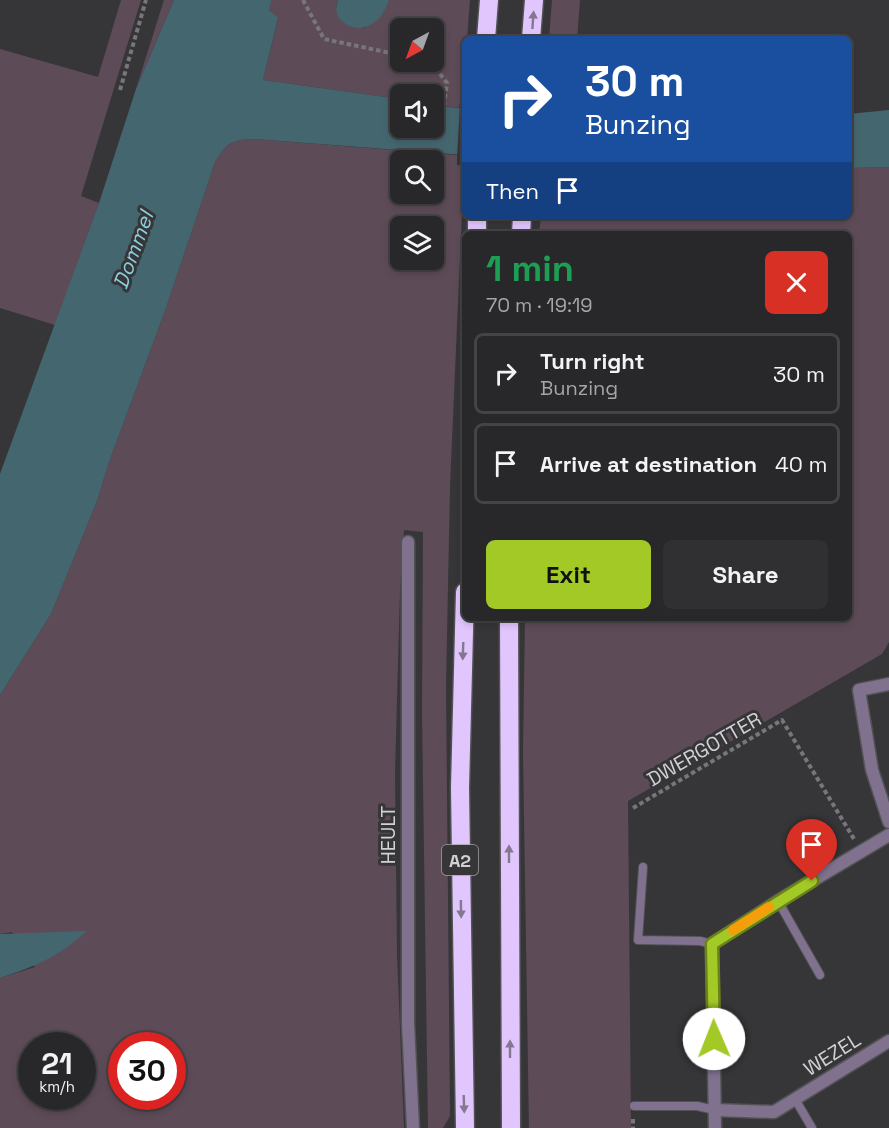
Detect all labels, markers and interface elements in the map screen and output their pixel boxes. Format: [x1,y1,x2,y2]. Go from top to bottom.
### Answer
one-way arrow [528,10,537,29]
north arrow [390,18,444,72]
map controls [390,18,444,270]
text: 30 m [585,55,684,108]
icon: right [486,60,564,138]
button: sound [390,84,444,138]
text: Bunzing [585,107,691,142]
button: search [390,150,444,204]
icon: arrive [551,174,584,207]
text: Then [486,177,539,205]
water label: Dommel [107,205,160,292]
button: layers [390,216,444,270]
text: 1 min [486,246,574,292]
button: close [765,251,828,314]
text: 70 m · 19:19 [486,292,593,318]
text: Turn right [540,347,645,375]
icon: right [489,357,522,390]
text: 30 m [773,360,825,388]
text: Bunzing [540,375,618,401]
icon: arrive [489,447,522,480]
text: Arrive at destination [540,450,757,478]
text: 40 m [775,450,828,478]
button: Exit [486,540,651,609]
button: Share [663,540,828,609]
one-way arrow [459,641,468,660]
street label: DWERGOTTER [642,706,766,792]
street label: HEULT [375,805,401,864]
pin [786,819,837,881]
icon: arrive [795,828,828,861]
one-way arrow [504,844,514,863]
road number: A2 [442,845,478,875]
one-way arrow [456,899,466,918]
position arrow [682,1007,746,1071]
street label: WEZEL [799,1026,865,1082]
speed limit sign: 30 [108,1032,186,1110]
one-way arrow [505,1039,515,1058]
text: 21 [41,1044,73,1083]
text: km/h [39,1077,75,1096]
one-way arrow [459,1094,468,1113]

